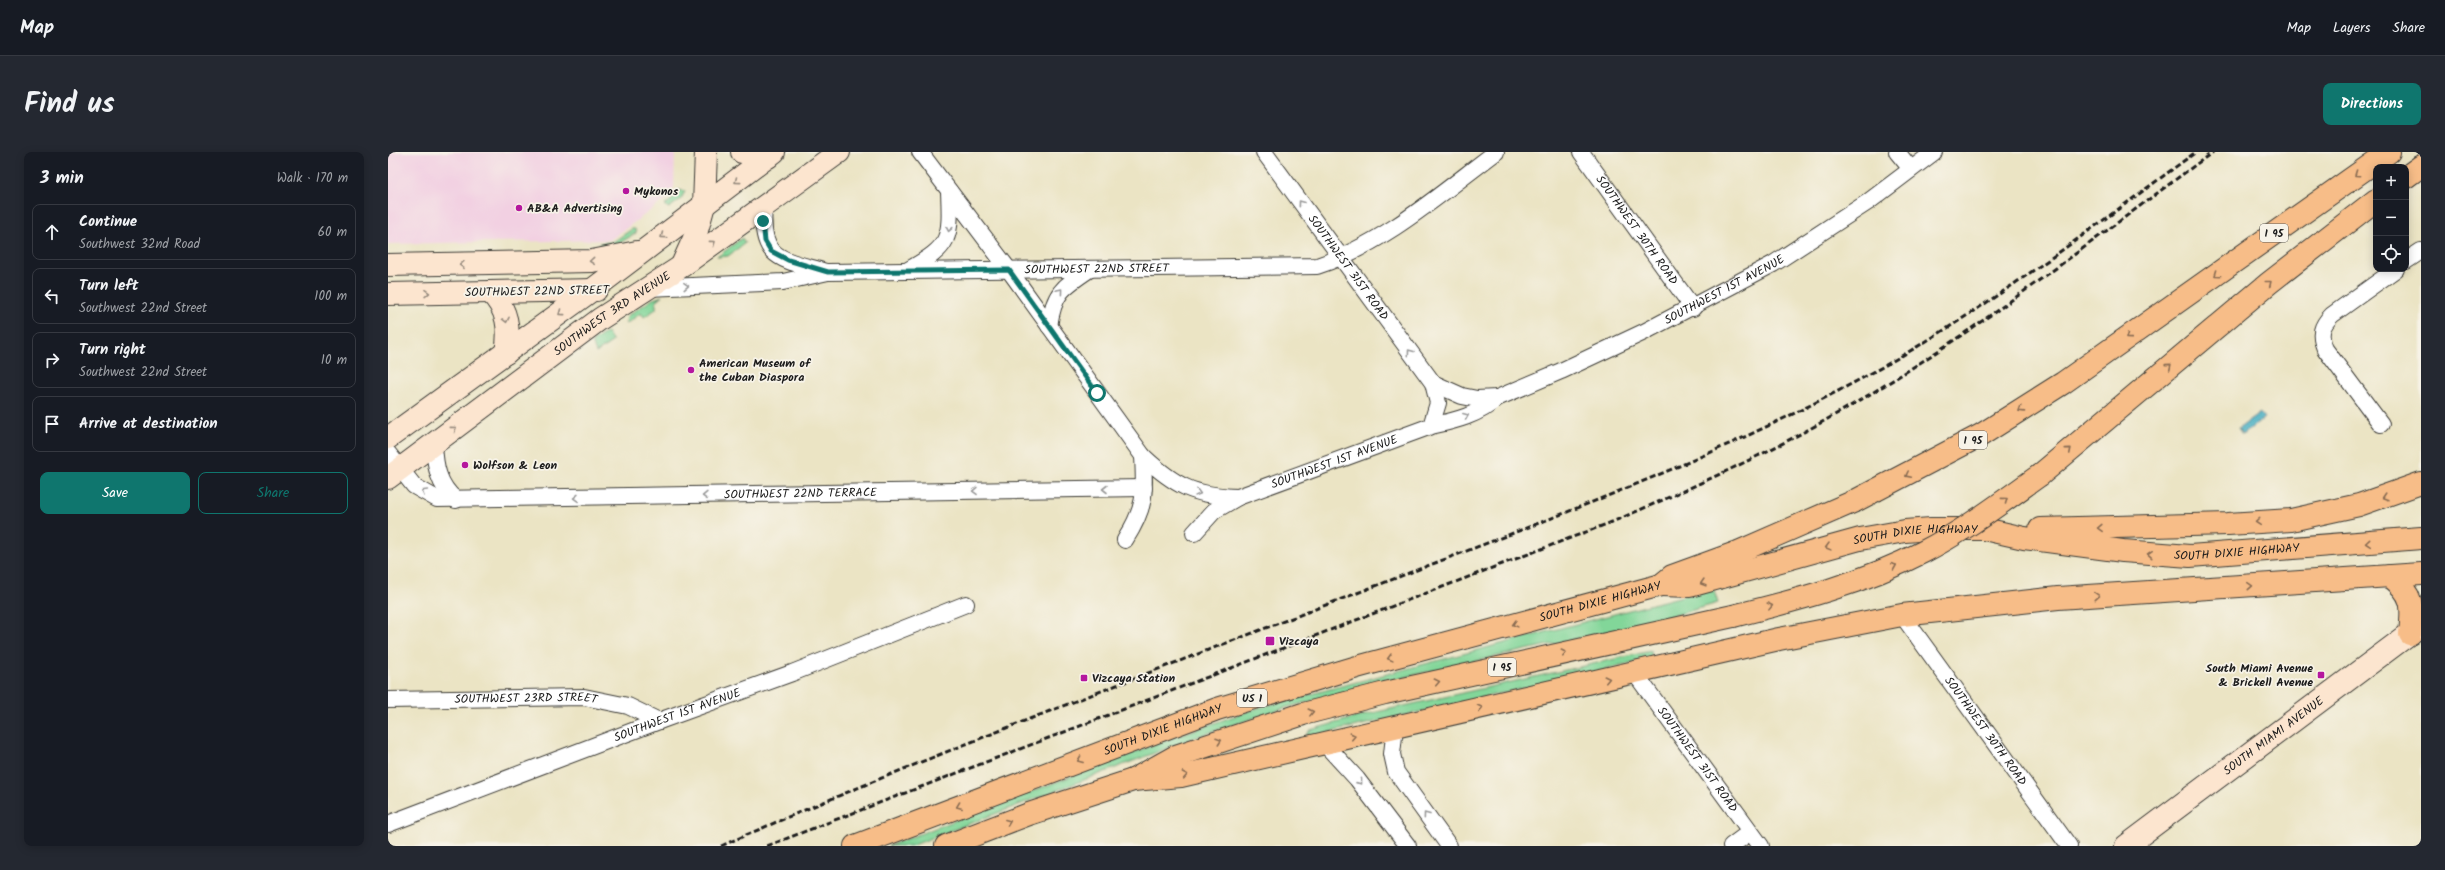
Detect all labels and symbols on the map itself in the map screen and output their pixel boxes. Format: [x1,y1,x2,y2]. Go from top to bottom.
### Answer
one-way arrow [2354,169,2361,177]
street label: SOUTHWEST 30TH ROAD [1591,172,1683,289]
one-way arrow [735,176,742,183]
place label: Mykonos [634,182,679,201]
marker: Mykonos [621,186,631,196]
place label: AB&A Advertising [527,199,623,218]
one-way arrow [1298,200,1306,207]
marker: AB&A Advertising [514,203,524,213]
street label: SOUTHWEST 31ST ROAD [1303,211,1393,325]
route end [754,212,772,230]
road number: I 95 [2260,224,2288,242]
one-way arrow [945,226,954,233]
one-way arrow [660,231,667,238]
one-way arrow [709,241,716,248]
street label: SOUTHWEST 1ST AVENUE [1661,249,1789,330]
one-way arrow [589,256,595,265]
street label: SOUTHWEST 22ND STREET [1024,259,1171,280]
one-way arrow [459,261,465,269]
street label: SOUTHWEST 3RD AVENUE [549,266,675,361]
one-way arrow [2214,269,2221,276]
street label: SOUTHWEST 22ND STREET [465,281,611,302]
one-way arrow [683,281,689,290]
one-way arrow [2265,281,2272,288]
one-way arrow [424,289,430,297]
one-way arrow [1056,289,1063,296]
one-way arrow [558,308,565,315]
one-way arrow [502,317,510,323]
one-way arrow [2126,332,2133,339]
one-way arrow [1408,349,1415,356]
place label: American Museum of the Cuban Diaspora [699,354,812,387]
one-way arrow [2164,363,2172,370]
marker: American Museum of the Cuban Diaspora [686,365,696,375]
route start [1088,384,1106,402]
one-way arrow [2018,405,2025,413]
one-way arrow [1461,413,1469,421]
one-way arrow [449,427,456,434]
street label: SOUTHWEST 1ST AVENUE [1268,430,1401,494]
road number: I 95 [1959,431,1987,449]
one-way arrow [2065,447,2072,454]
place label: Wolfson & Leon [473,456,558,475]
marker: Wolfson & Leon [460,460,470,470]
one-way arrow [1905,470,1913,478]
street label: SOUTHWEST 22ND TERRACE [724,483,878,505]
one-way arrow [1102,484,1108,493]
one-way arrow [972,487,978,495]
one-way arrow [1195,488,1202,496]
one-way arrow [421,490,428,497]
one-way arrow [702,491,708,500]
one-way arrow [2381,492,2388,501]
one-way arrow [573,494,579,502]
one-way arrow [2001,498,2008,505]
one-way arrow [2255,518,2261,527]
street label: SOUTH DIXIE HIGHWAY [1851,520,1979,551]
one-way arrow [2097,524,2103,532]
street label: SOUTH DIXIE HIGHWAY [2173,538,2301,566]
one-way arrow [2365,538,2371,547]
one-way arrow [1825,542,1832,551]
one-way arrow [2147,550,2153,559]
one-way arrow [1889,563,1897,571]
street label: SOUTH DIXIE HIGHWAY [1537,576,1664,627]
one-way arrow [1699,578,1706,587]
one-way arrow [2247,581,2253,590]
one-way arrow [2094,591,2100,600]
one-way arrow [1767,603,1774,611]
one-way arrow [1512,619,1519,628]
place label: Vizcaya [1279,632,1319,651]
marker: Vizcaya [1264,635,1276,647]
one-way arrow [1560,649,1567,658]
one-way arrow [1387,653,1394,662]
road number: I 95 [1488,658,1516,676]
place label: South Miami Avenue & Brickell Avenue [2206,659,2313,692]
place label: Vizcaya Station [1092,669,1175,688]
marker: South Miami Avenue & Brickell Avenue [2316,670,2326,680]
marker: Vizcaya Station [1079,673,1089,683]
street label: SOUTHWEST 30TH ROAD [1939,673,2032,790]
one-way arrow [1603,675,1610,683]
one-way arrow [1434,678,1440,686]
street label: SOUTHWEST 1ST AVENUE [611,683,744,747]
street label: SOUTHWEST 23RD STREET [454,688,601,710]
road number: US 1 [1237,689,1267,707]
street label: SOUTH MIAMI AVENUE [2219,691,2329,780]
street label: SOUTH DIXIE HIGHWAY [1101,699,1225,761]
street label: SOUTHWEST 31ST ROAD [1652,703,1743,817]
one-way arrow [1477,704,1483,712]
one-way arrow [1307,708,1314,716]
one-way arrow [1350,733,1356,741]
one-way arrow [1215,737,1222,745]
one-way arrow [1077,755,1084,763]
one-way arrow [1182,771,1189,779]
one-way arrow [1355,777,1362,785]
one-way arrow [956,802,963,810]
one-way arrow [1424,812,1431,819]
one-way arrow [1005,819,1012,827]

